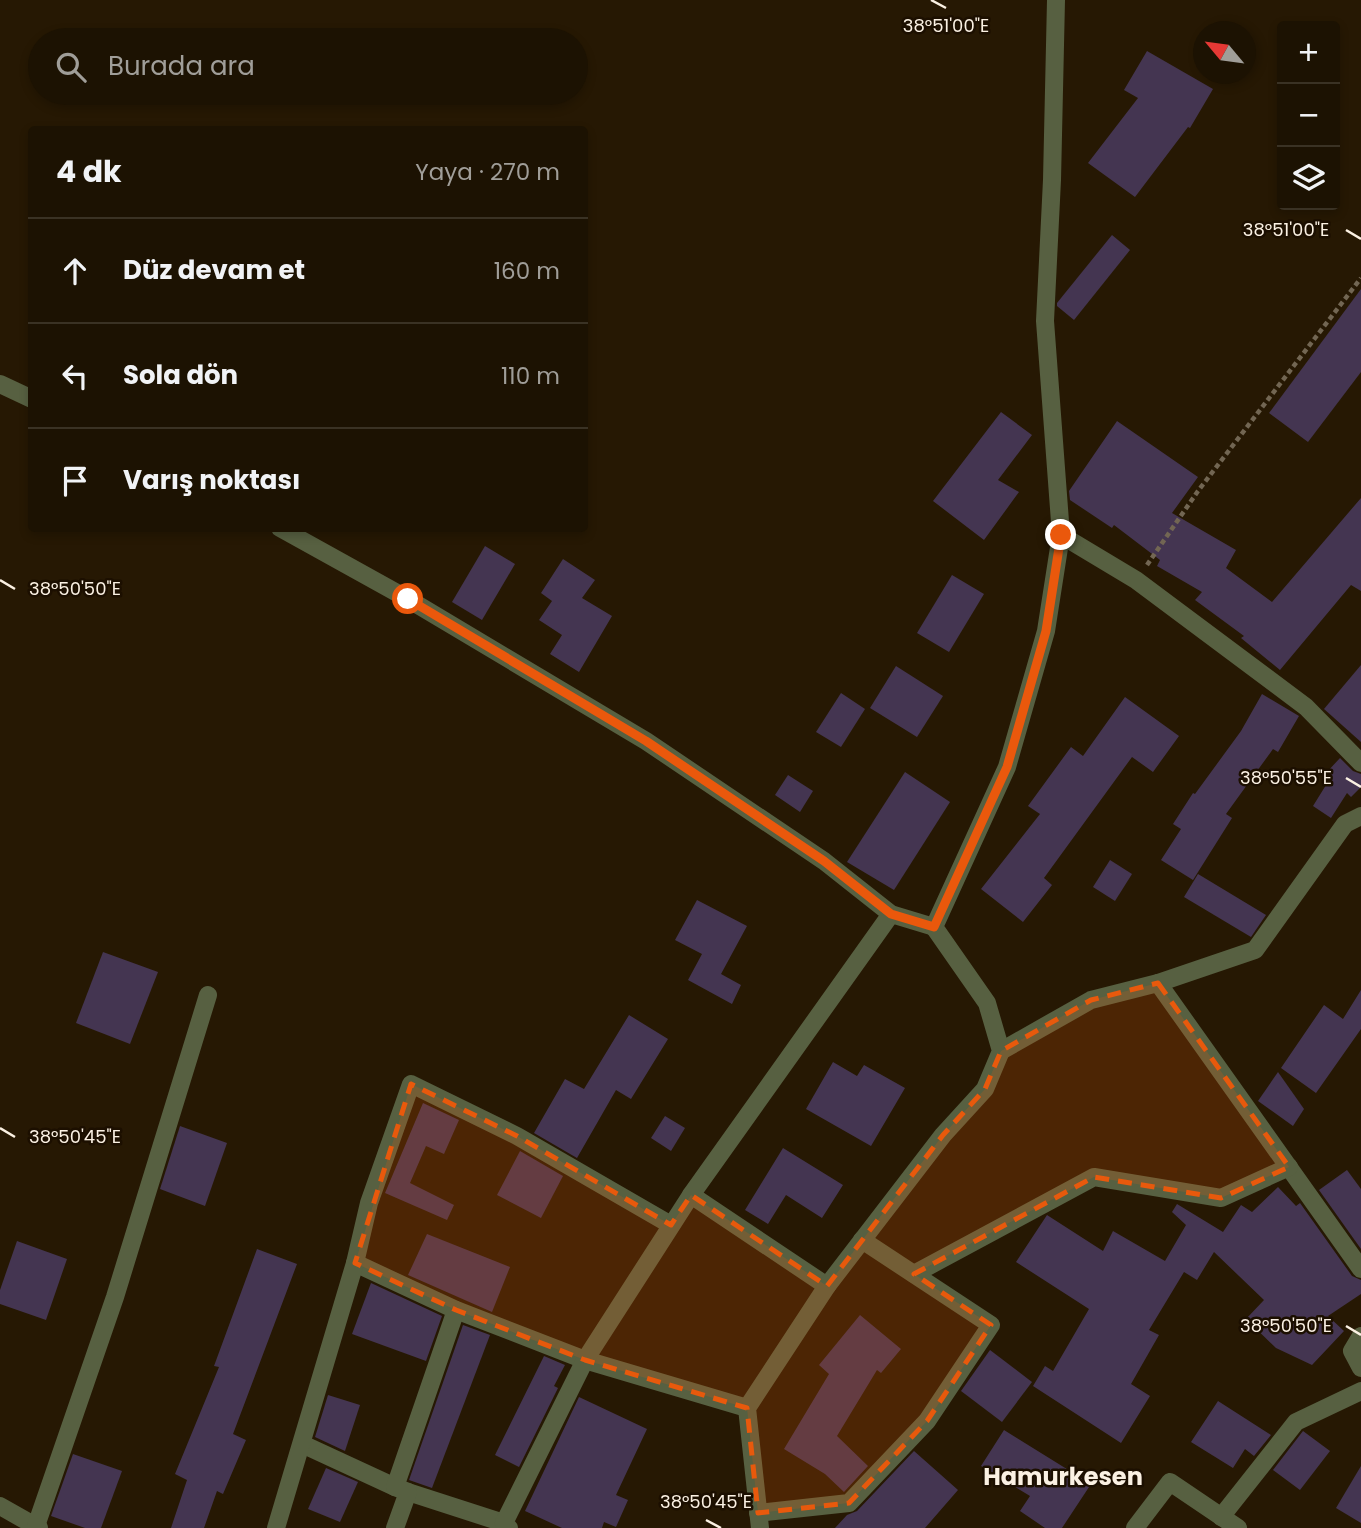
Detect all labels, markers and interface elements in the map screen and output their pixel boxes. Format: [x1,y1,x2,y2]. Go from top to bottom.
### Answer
text: 38°51'00"E [903,13,989,38]
north arrow [1193,21,1256,84]
map controls [1277,21,1340,210]
button: + [1277,21,1340,84]
search box [28,28,588,105]
icon: search [52,48,90,86]
text: Burada ara [108,48,255,84]
button: − [1277,84,1340,147]
button: layers [1277,147,1340,210]
text: 4 dk [56,150,122,193]
text: Yaya · 270 m [415,156,560,188]
text: 38°51'00"E [1243,217,1329,242]
icon: ahead [56,252,94,290]
text: Düz devam et [123,252,305,288]
text: 160 m [494,255,560,287]
icon: left [56,357,94,395]
text: Sola dön [123,357,238,393]
text: 110 m [501,360,560,392]
icon: arrive [56,462,94,500]
text: Varış noktası [123,462,300,498]
route end [1045,519,1076,550]
text: 38°50'50"E [29,576,121,601]
route start [392,583,423,614]
text: 38°50'55"E [1240,765,1332,790]
text: 38°50'45"E [29,1124,121,1149]
text: 38°50'50"E [1240,1313,1332,1338]
district label: Hamurkesen [983,1460,1143,1493]
text: 38°50'45"E [660,1489,752,1514]

